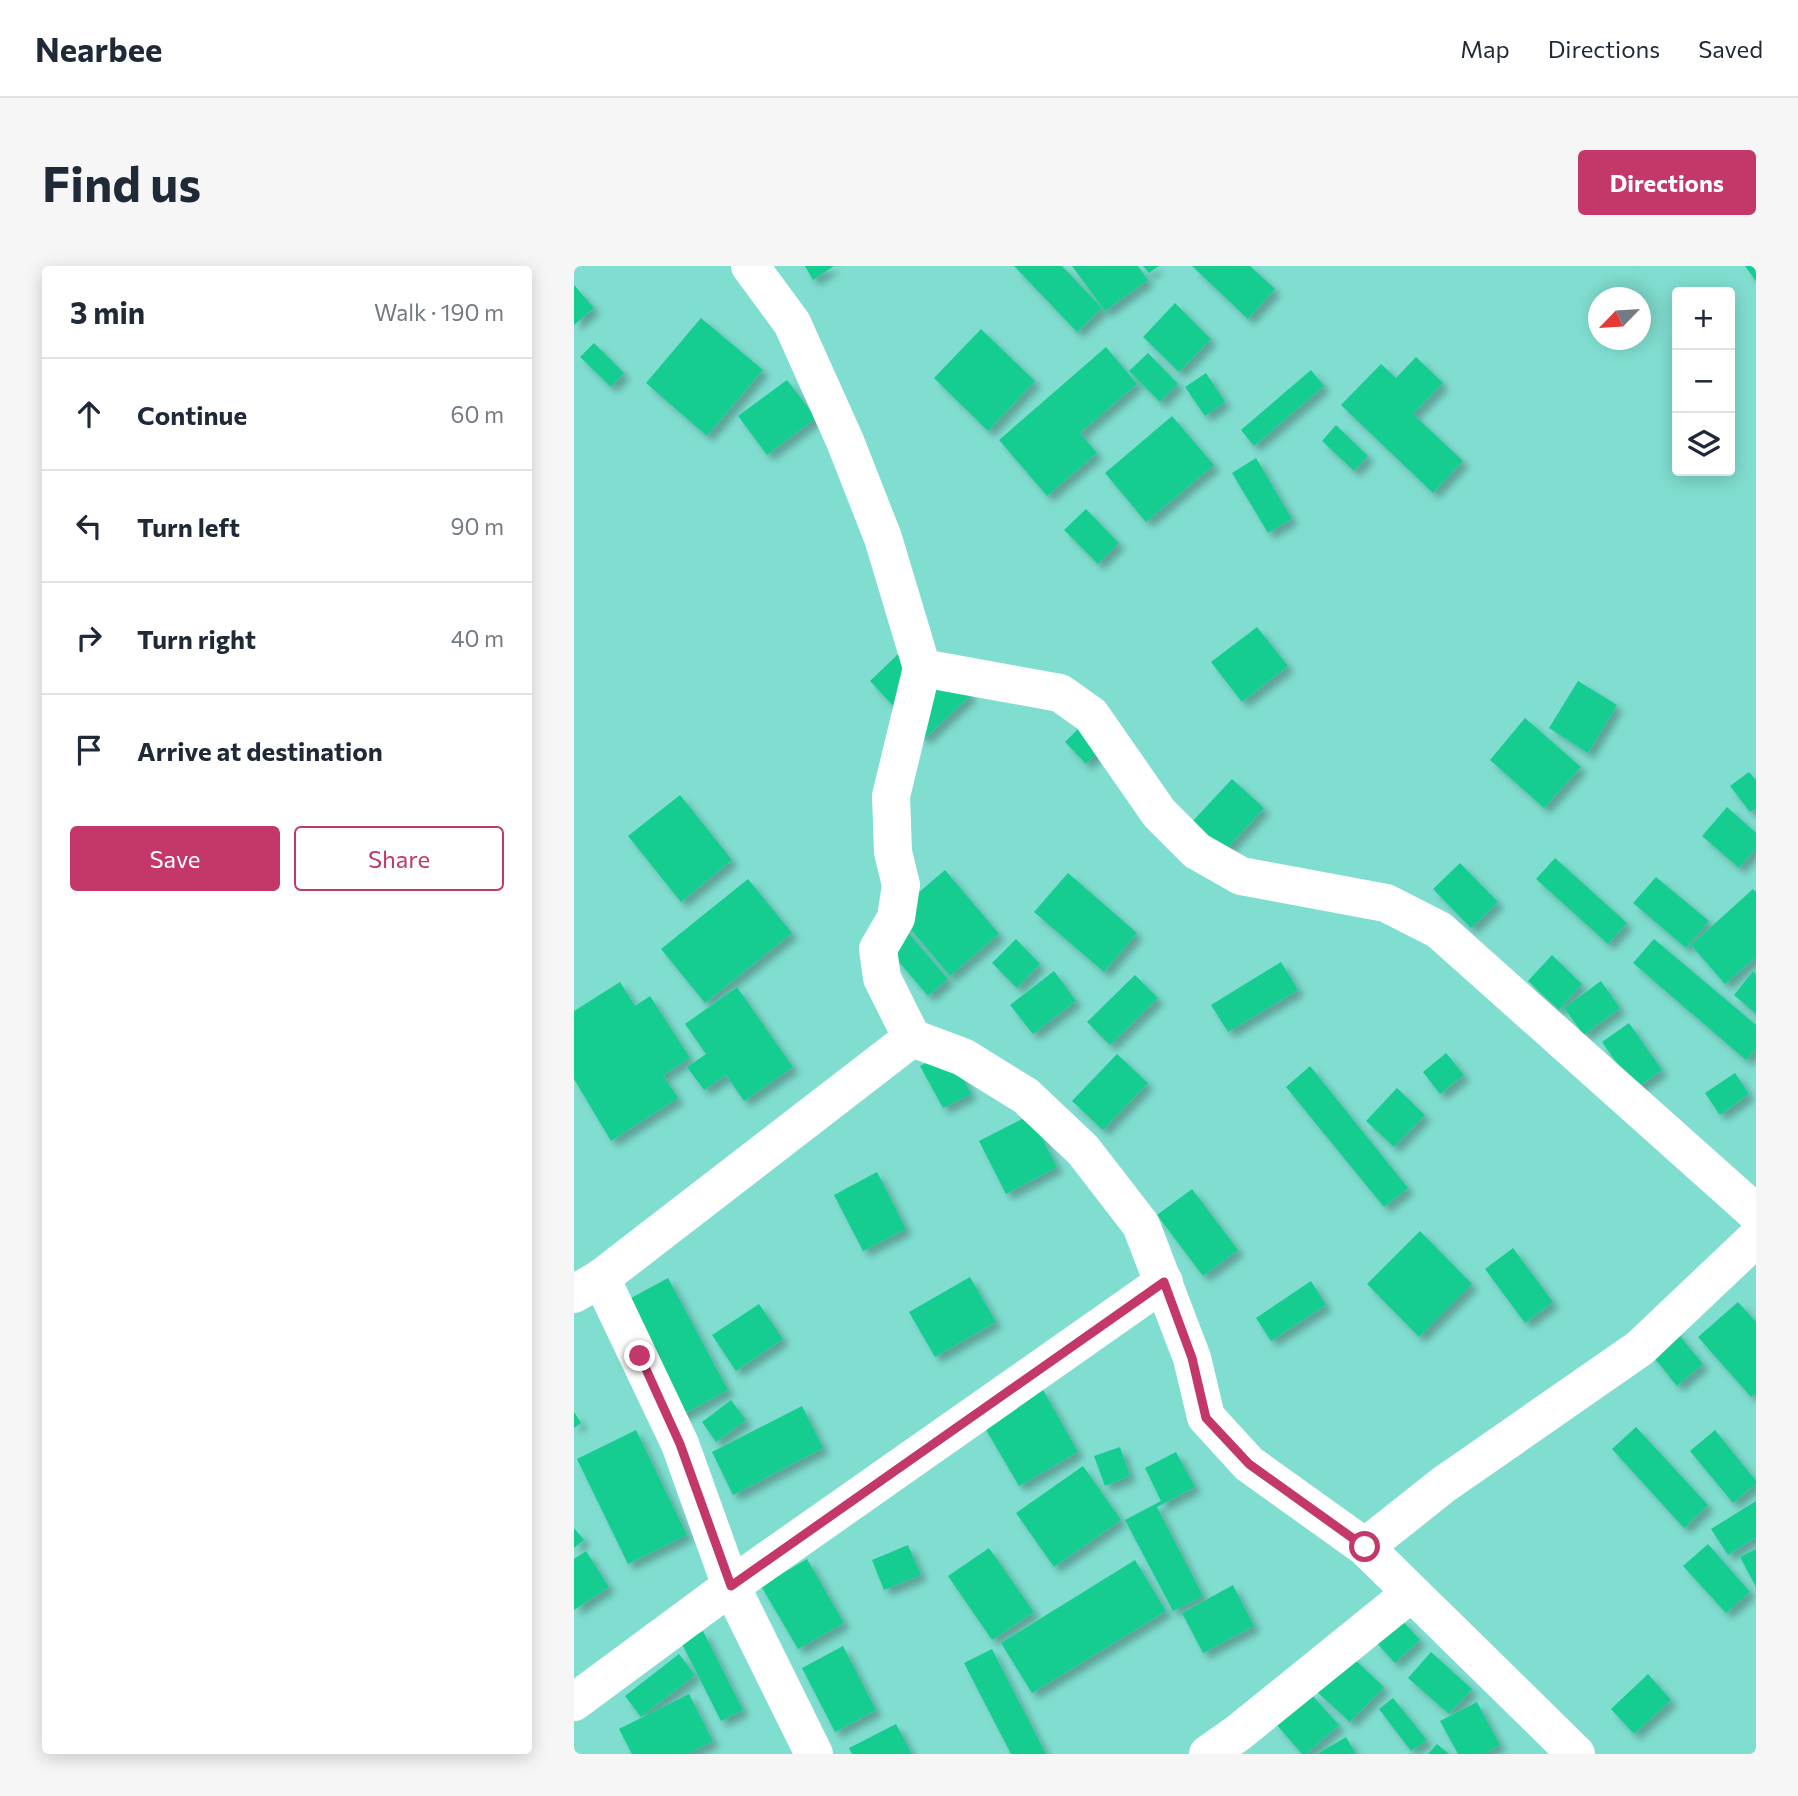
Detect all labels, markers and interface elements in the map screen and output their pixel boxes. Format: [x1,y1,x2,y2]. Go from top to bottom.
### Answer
text: Nearbee [35,28,162,69]
text: Map [1460,34,1510,63]
text: Directions [1548,34,1660,63]
text: Saved [1698,34,1763,63]
button: Directions [1578,150,1756,215]
text: Find us [42,152,201,212]
north arrow [1588,287,1651,350]
map controls [1672,287,1735,476]
button: + [1672,287,1735,350]
text: 3 min [70,293,145,330]
text: Walk · 190 m [374,298,504,326]
button: − [1672,350,1735,413]
icon: ahead [70,395,108,433]
text: Continue [137,399,247,430]
text: 60 m [451,400,504,428]
button: layers [1672,413,1735,476]
icon: left [70,507,108,545]
text: Turn left [137,511,240,542]
text: 90 m [451,512,504,540]
icon: right [70,619,108,657]
text: Turn right [137,623,256,654]
text: 40 m [451,624,504,652]
icon: arrive [70,731,108,769]
text: Arrive at destination [137,735,383,766]
button: Save [70,826,280,891]
button: Share [294,826,504,891]
route end [624,1340,655,1371]
route start [1349,1531,1380,1562]

